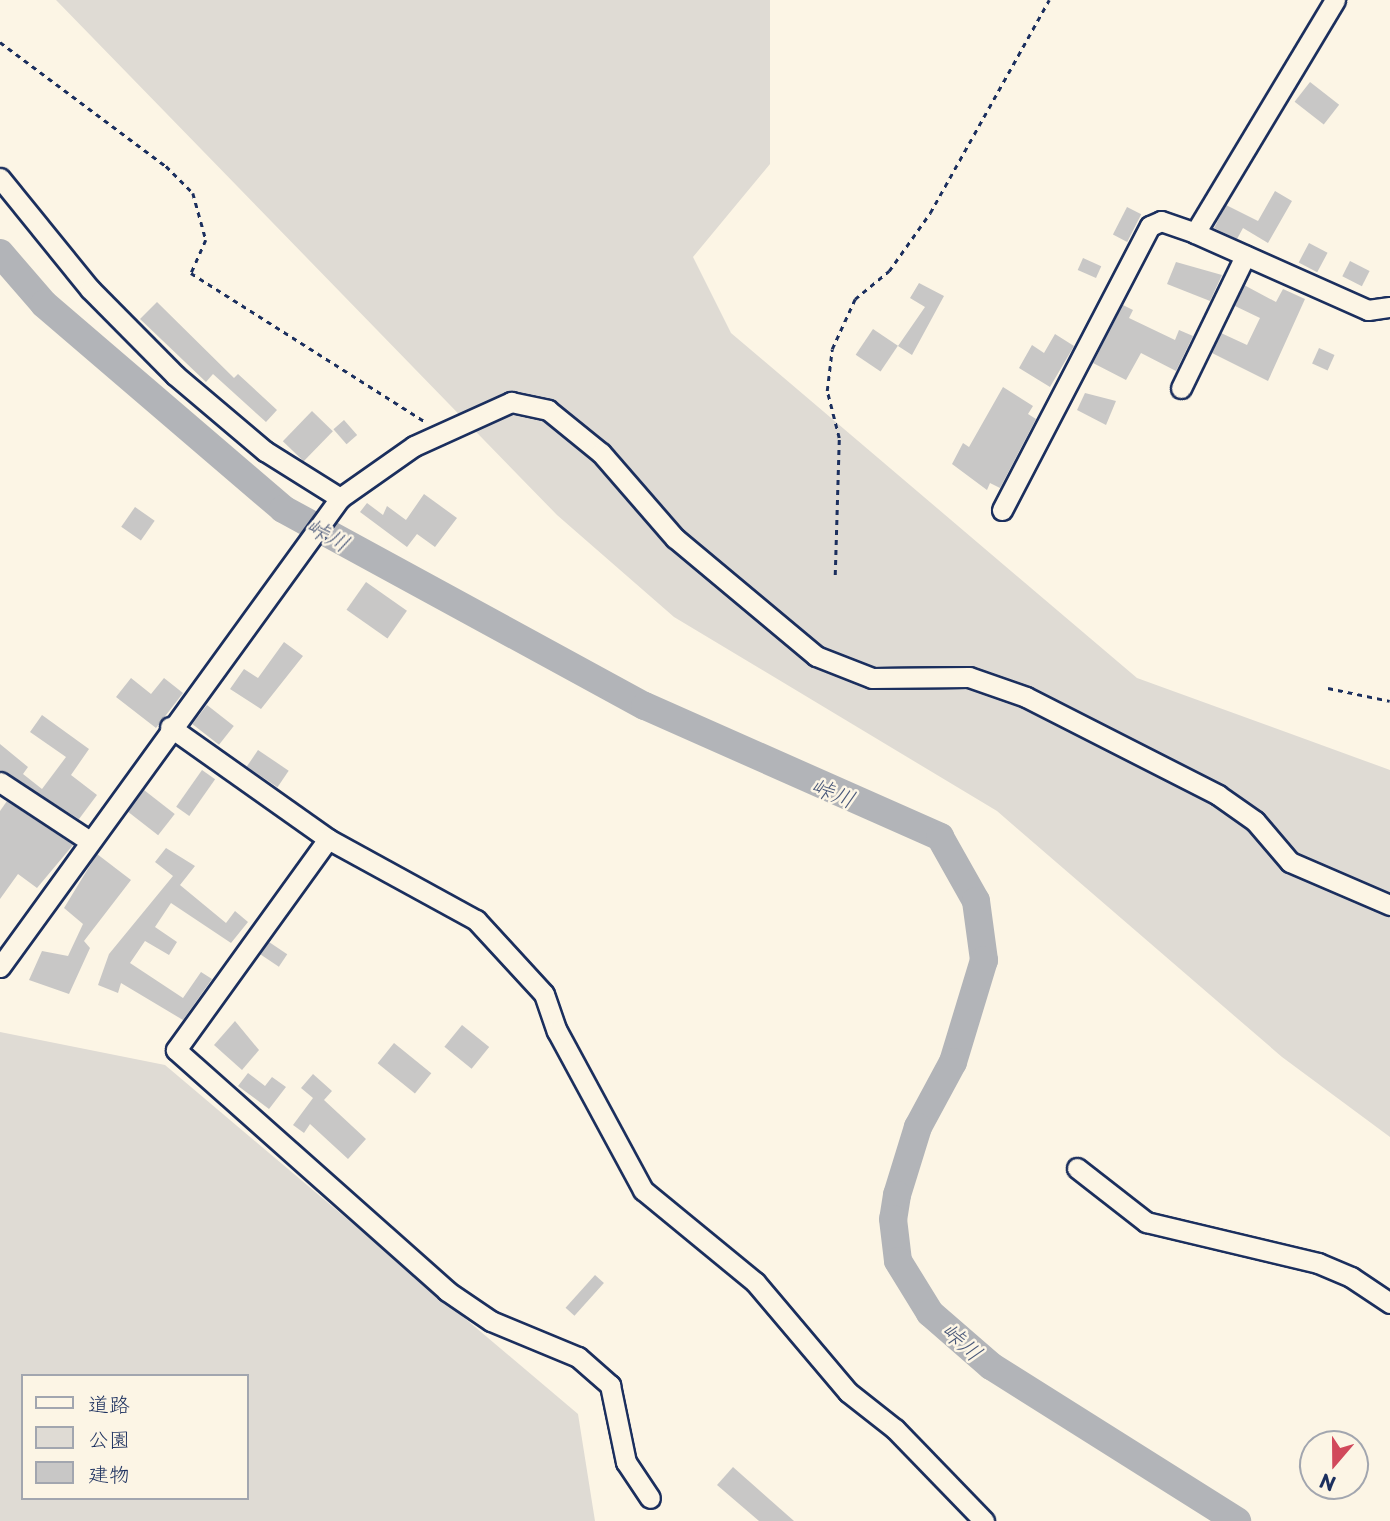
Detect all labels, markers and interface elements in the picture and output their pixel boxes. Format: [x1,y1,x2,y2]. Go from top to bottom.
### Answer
water label: 峠川 [301,511,355,557]
water label: 峠川 [807,771,859,813]
water label: 峠川 [936,1315,988,1367]
legend [21,1374,248,1500]
text: 道路 [88,1387,130,1419]
text: 公園 [88,1422,130,1454]
north arrow [1299,1430,1369,1500]
text: 建物 [88,1457,130,1489]
text: N [1316,1467,1339,1499]

